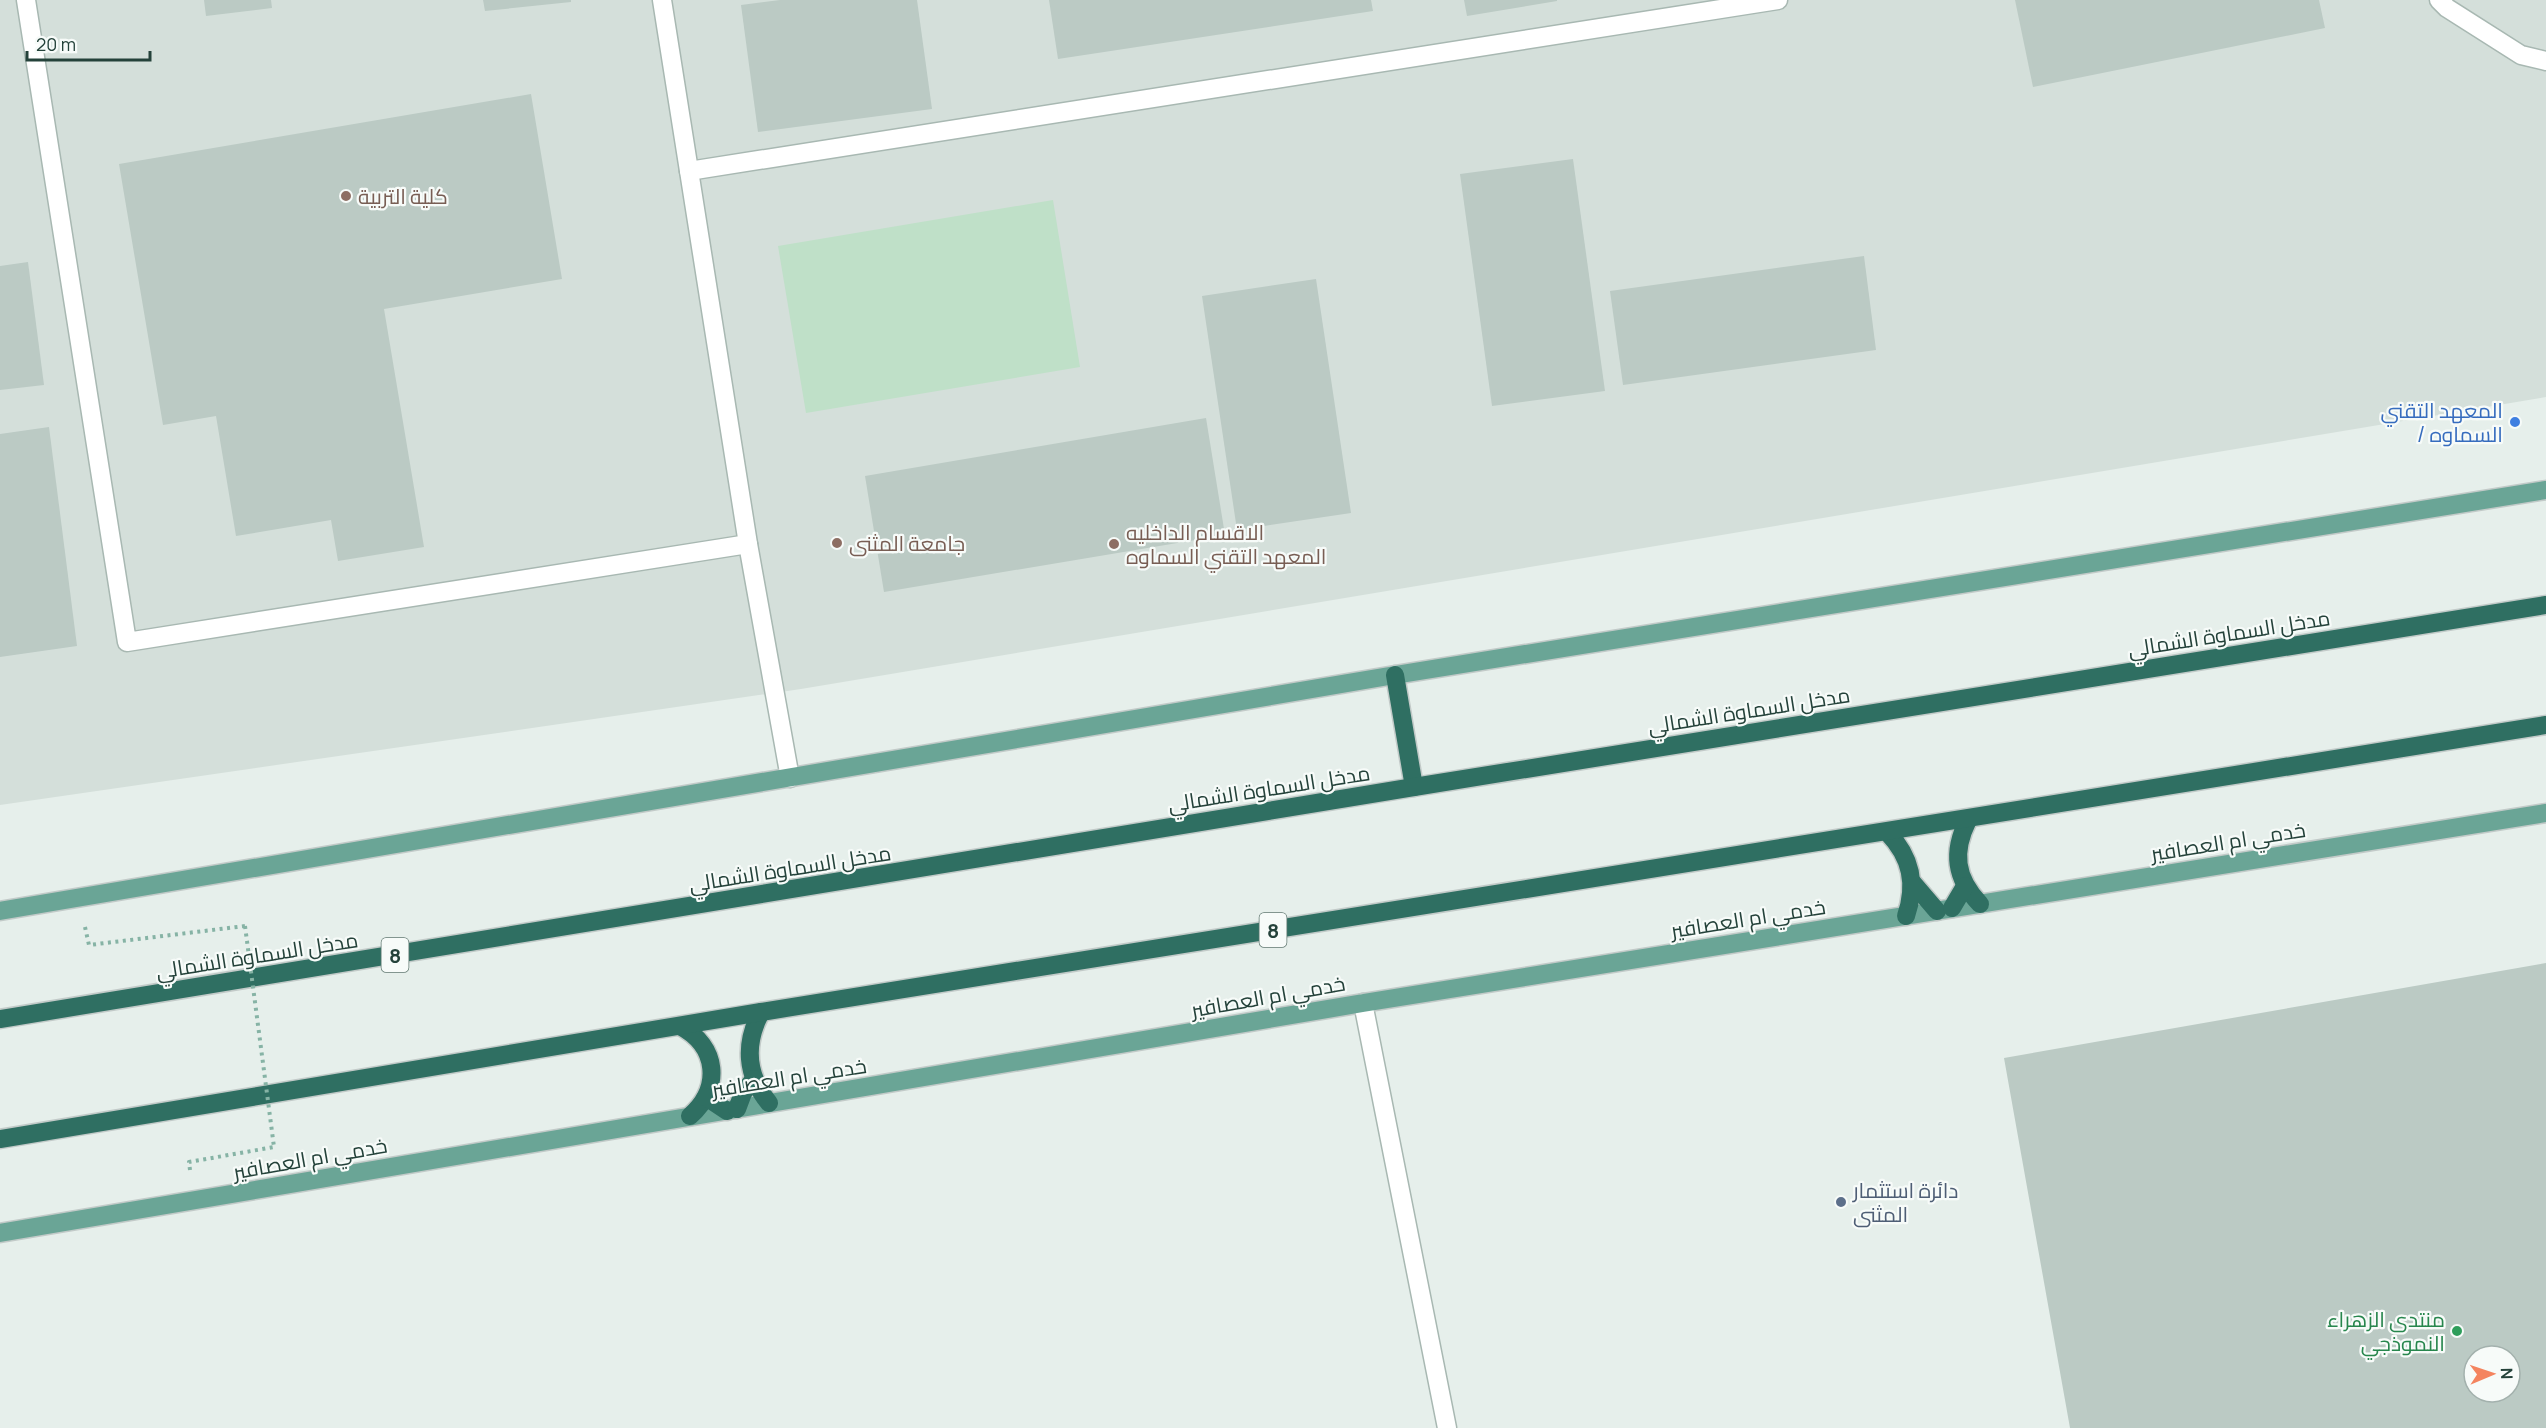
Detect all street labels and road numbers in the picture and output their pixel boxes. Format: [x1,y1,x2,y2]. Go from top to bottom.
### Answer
street label: مدخل السماوة الشمالي [2126,603,2333,666]
street label: مدخل السماوة الشمالي [1646,680,1853,743]
street label: مدخل السماوة الشمالي [1166,758,1373,821]
street label: خدمي ام العصافير [2148,815,2308,870]
street label: مدخل السماوة الشمالي [687,838,894,901]
street label: خدمي ام العصافير [1668,892,1828,947]
road number: 8 [1260,913,1286,947]
street label: مدخل السماوة الشمالي [154,925,361,988]
road number: 8 [382,938,408,972]
street label: خدمي ام العصافير [1188,969,1348,1026]
street label: خدمي ام العصافير [709,1051,869,1106]
street label: خدمي ام العصافير [230,1131,390,1188]

